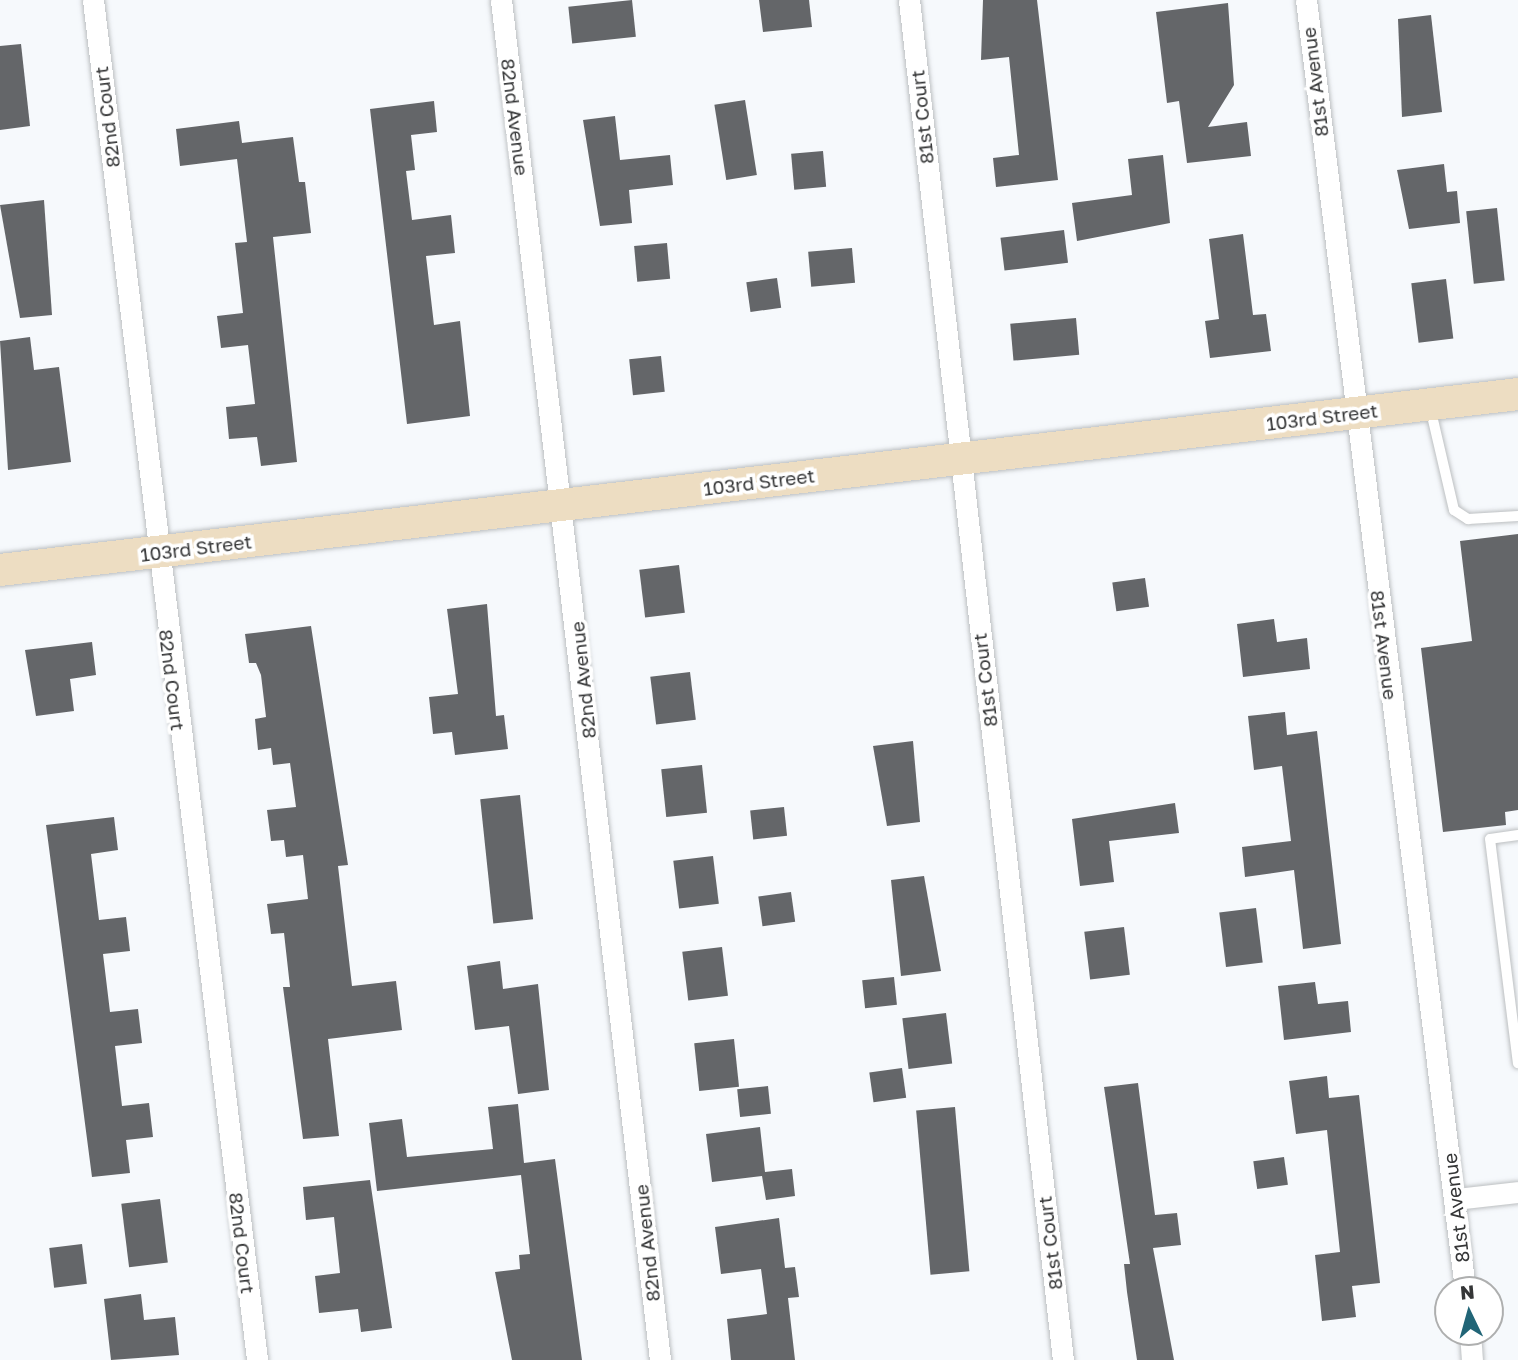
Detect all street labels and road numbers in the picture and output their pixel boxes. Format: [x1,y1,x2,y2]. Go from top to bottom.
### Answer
street label: 81st Avenue [1297,26,1333,138]
street label: 82nd Avenue [497,57,533,177]
street label: 82nd Court [89,65,125,169]
street label: 81st Court [906,69,938,165]
street label: 103rd Street [1265,399,1379,435]
street label: 103rd Street [702,464,816,500]
street label: 103rd Street [139,530,253,566]
street label: 81st Avenue [1366,589,1402,701]
street label: 82nd Avenue [566,620,600,740]
street label: 82nd Court [154,628,190,732]
street label: 81st Court [968,632,1002,728]
street label: 81st Avenue [1438,1152,1474,1264]
street label: 82nd Avenue [630,1183,664,1303]
street label: 82nd Court [224,1191,260,1295]
street label: 81st Court [1033,1195,1067,1291]

